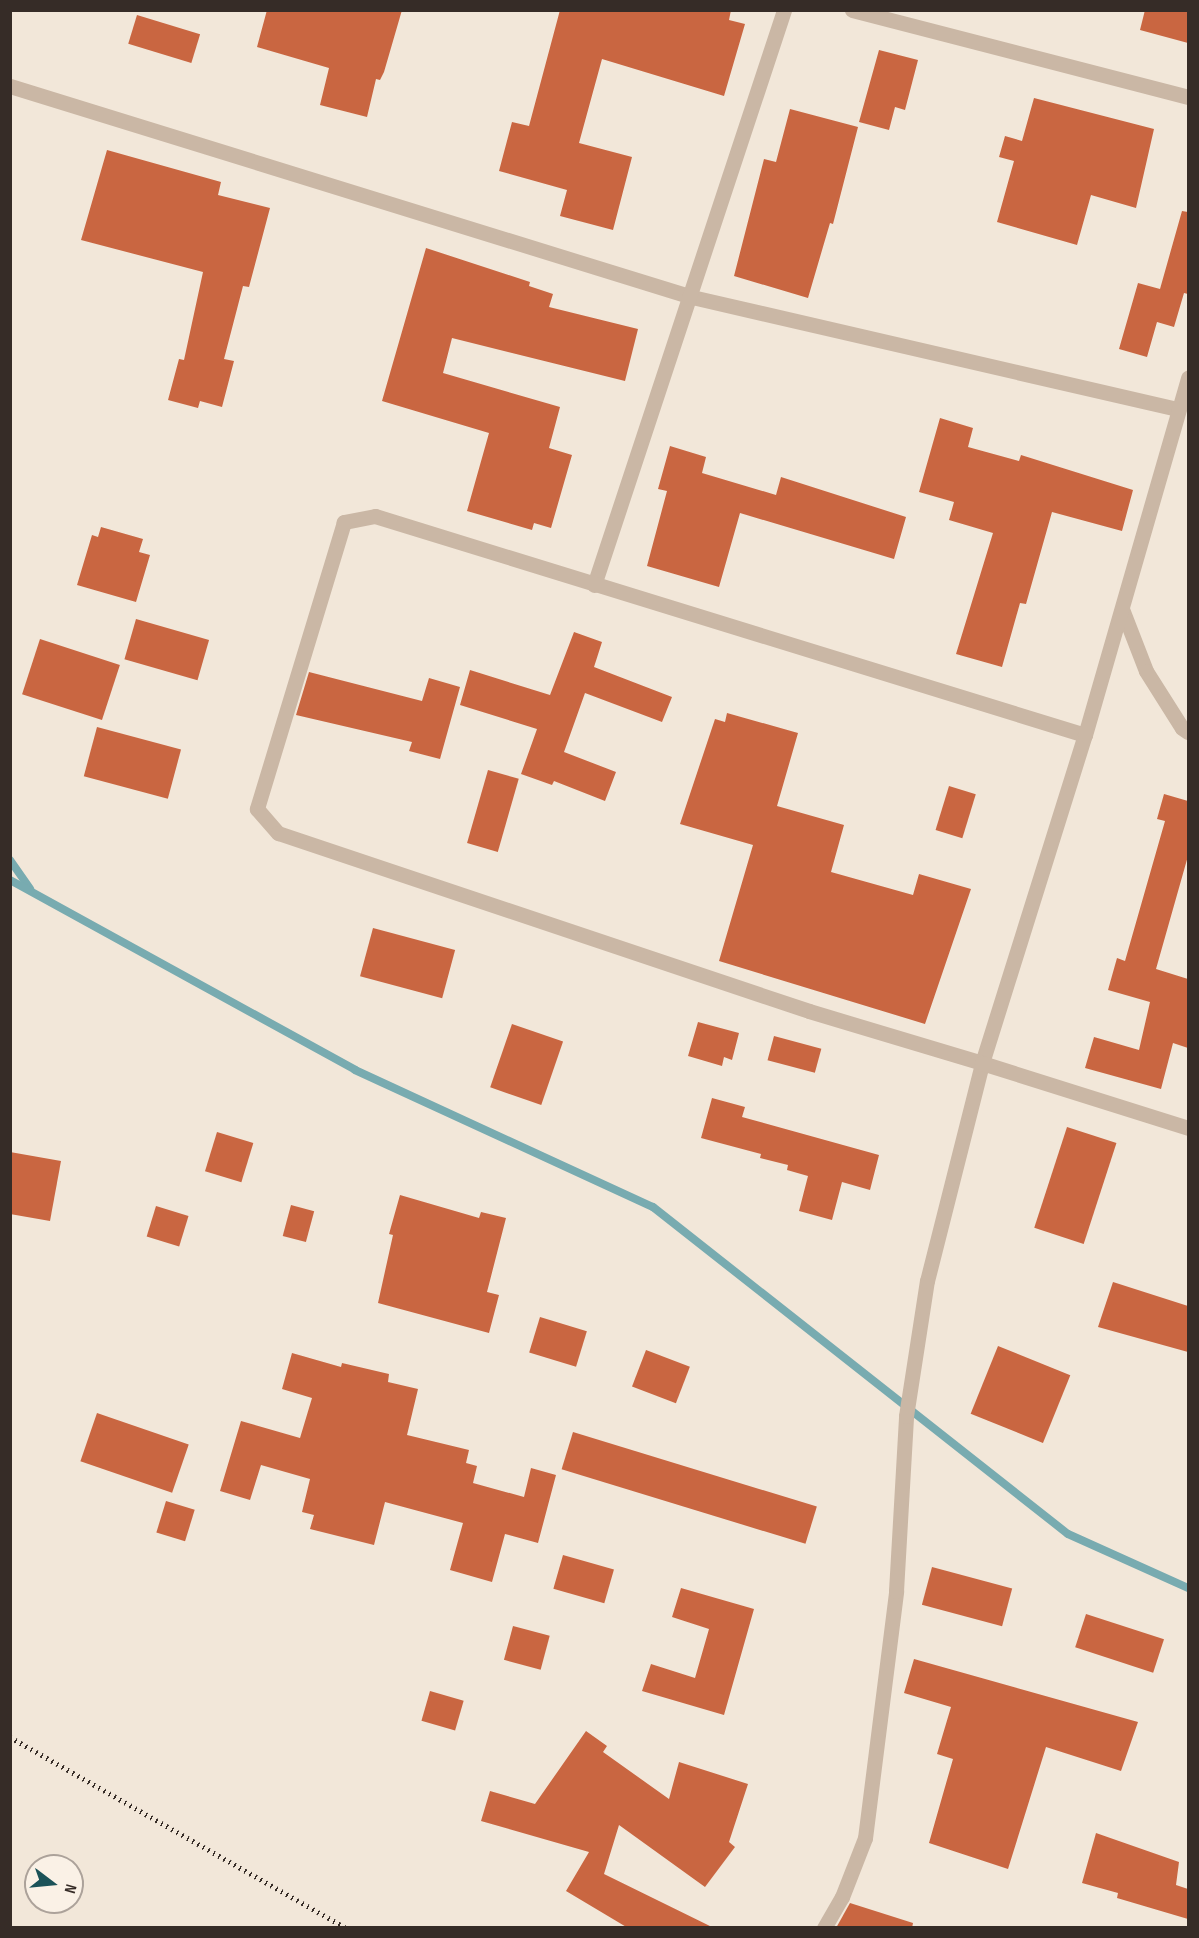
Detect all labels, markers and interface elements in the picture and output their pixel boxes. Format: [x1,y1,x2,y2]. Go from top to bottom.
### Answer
north arrow [24,1854,84,1914]
text: N [60,1882,80,1895]

